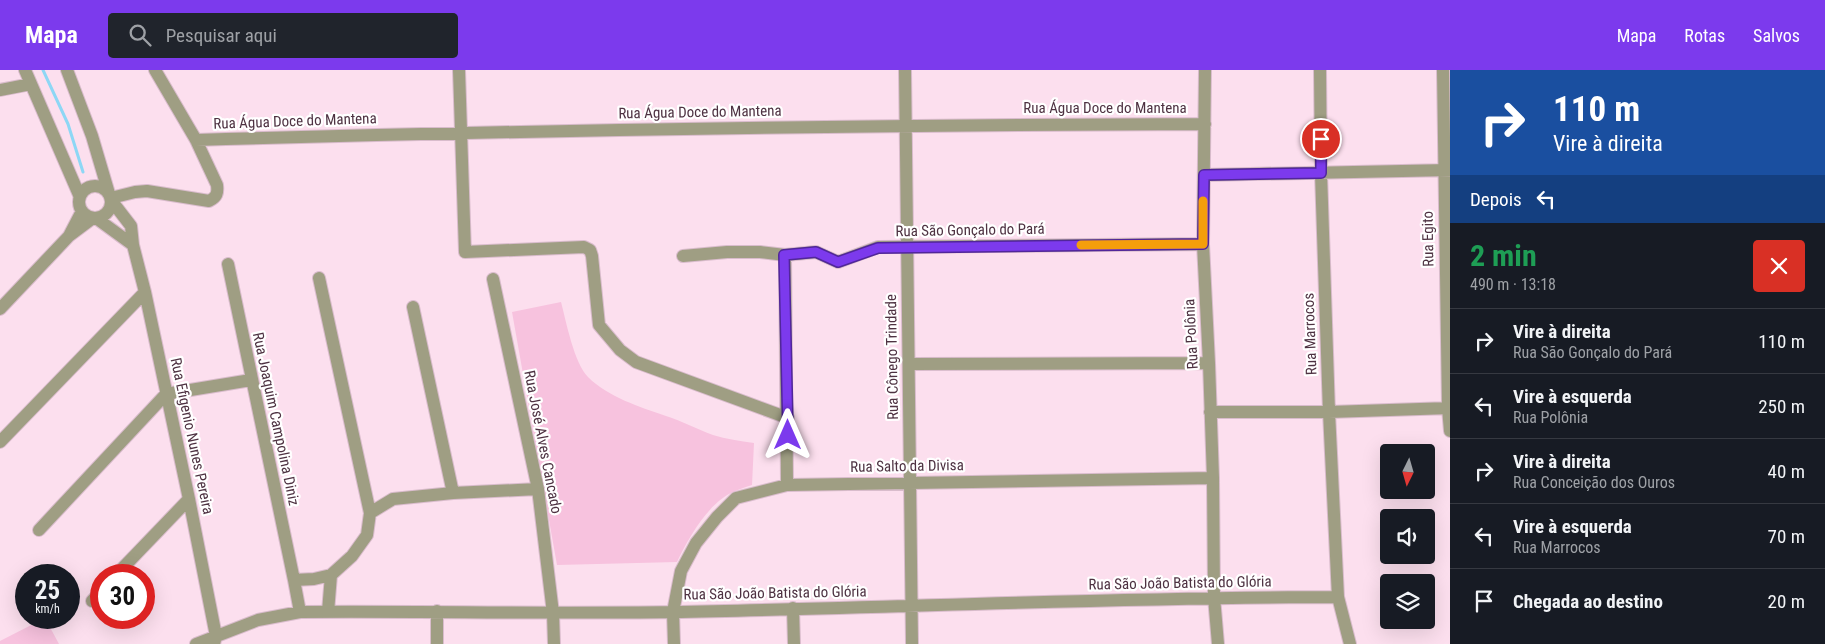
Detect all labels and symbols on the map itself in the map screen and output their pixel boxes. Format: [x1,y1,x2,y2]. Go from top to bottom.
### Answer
street label: Rua Água Doce do Mantena [1023,99,1187,117]
street label: Rua Água Doce do Mantena [618,102,782,122]
street label: Rua Água Doce do Mantena [213,109,377,133]
pin [1300,118,1342,160]
street label: Rua Egito [1419,211,1437,267]
street label: Rua São Gonçalo do Pará [895,220,1045,240]
street label: Rua Marrocos [1300,292,1320,375]
street label: Rua Cônego Trindade [882,294,902,420]
street label: Rua Polônia [1180,298,1202,370]
street label: Rua Joaquim Campolina Diniz [249,331,303,507]
street label: Rua Efigenio Nunes Pereira [167,356,217,516]
street label: Rua José Alves Cancado [520,369,566,515]
position arrow [761,408,813,460]
north arrow [1380,444,1435,499]
street label: Rua Salto da Divisa [850,456,964,476]
speed limit sign: 30 [90,564,155,629]
street label: Rua São João Batista do Glória [1088,572,1272,594]
street label: Rua São João Batista do Glória [683,582,867,604]

